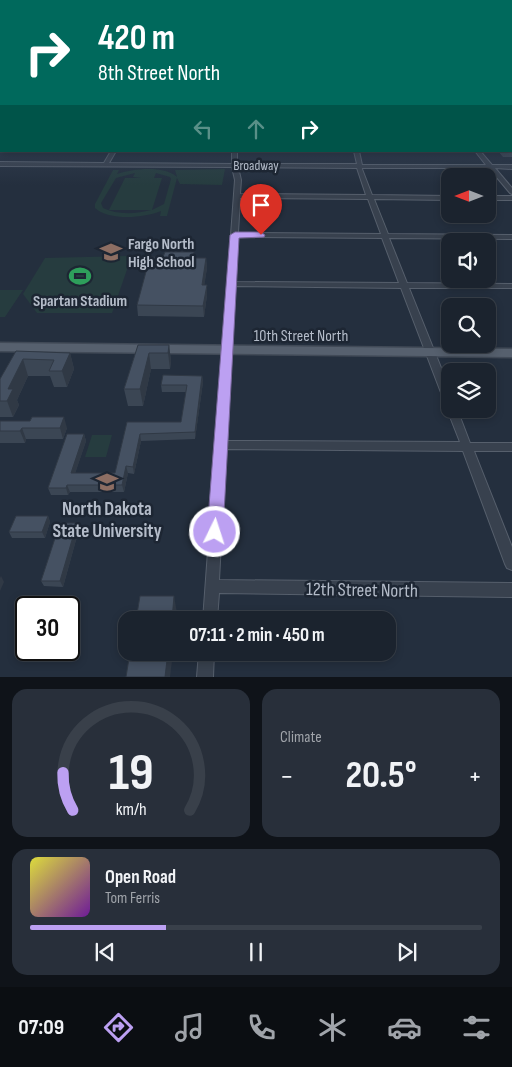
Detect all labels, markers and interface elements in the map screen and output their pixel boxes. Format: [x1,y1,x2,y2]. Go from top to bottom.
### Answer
text: 420 m [98,17,175,60]
icon: right [15,20,80,85]
text: 8th Street North [98,60,220,87]
icon: left [189,115,217,143]
icon: ahead [242,115,270,143]
icon: right [295,115,323,143]
street label: Broadway [233,157,279,174]
north arrow [441,168,496,222]
map controls [441,168,496,418]
pin [240,184,282,235]
icon: arrive [247,191,275,219]
button: sound [441,233,496,288]
place label: Fargo North High School [128,235,194,272]
school or university icon: Fargo North High School [98,239,124,265]
sports icon: Spartan Stadium [67,263,93,289]
place label: Spartan Stadium [33,292,127,311]
button: search [441,298,496,353]
street label: 10th Street North [254,327,348,346]
button: layers [441,363,496,418]
school or university icon: North Dakota State University [94,469,120,495]
place label: North Dakota State University [52,498,162,543]
position arrow [188,505,240,557]
street label: 12th Street North [306,578,418,603]
speed limit sign: 30 [15,596,80,661]
text: 07:11 · 2 min · 450 m [189,624,325,647]
text: Climate [280,728,322,747]
text: 19 [108,742,154,805]
text: 20.5° [345,753,417,798]
text: − [280,760,294,793]
text: + [468,760,482,793]
text: km/h [116,799,146,820]
text: Open Road [105,866,176,889]
text: Tom Ferris [105,889,160,908]
icon: previous [91,938,119,966]
icon: pause [242,938,270,966]
icon: next [393,938,421,966]
icon: directions [101,1010,136,1045]
icon: music [172,1010,207,1045]
icon: phone [244,1010,279,1045]
icon: climate [315,1010,350,1045]
icon: car [387,1010,422,1045]
icon: filters [459,1010,494,1045]
text: 07:09 [18,1014,64,1041]

